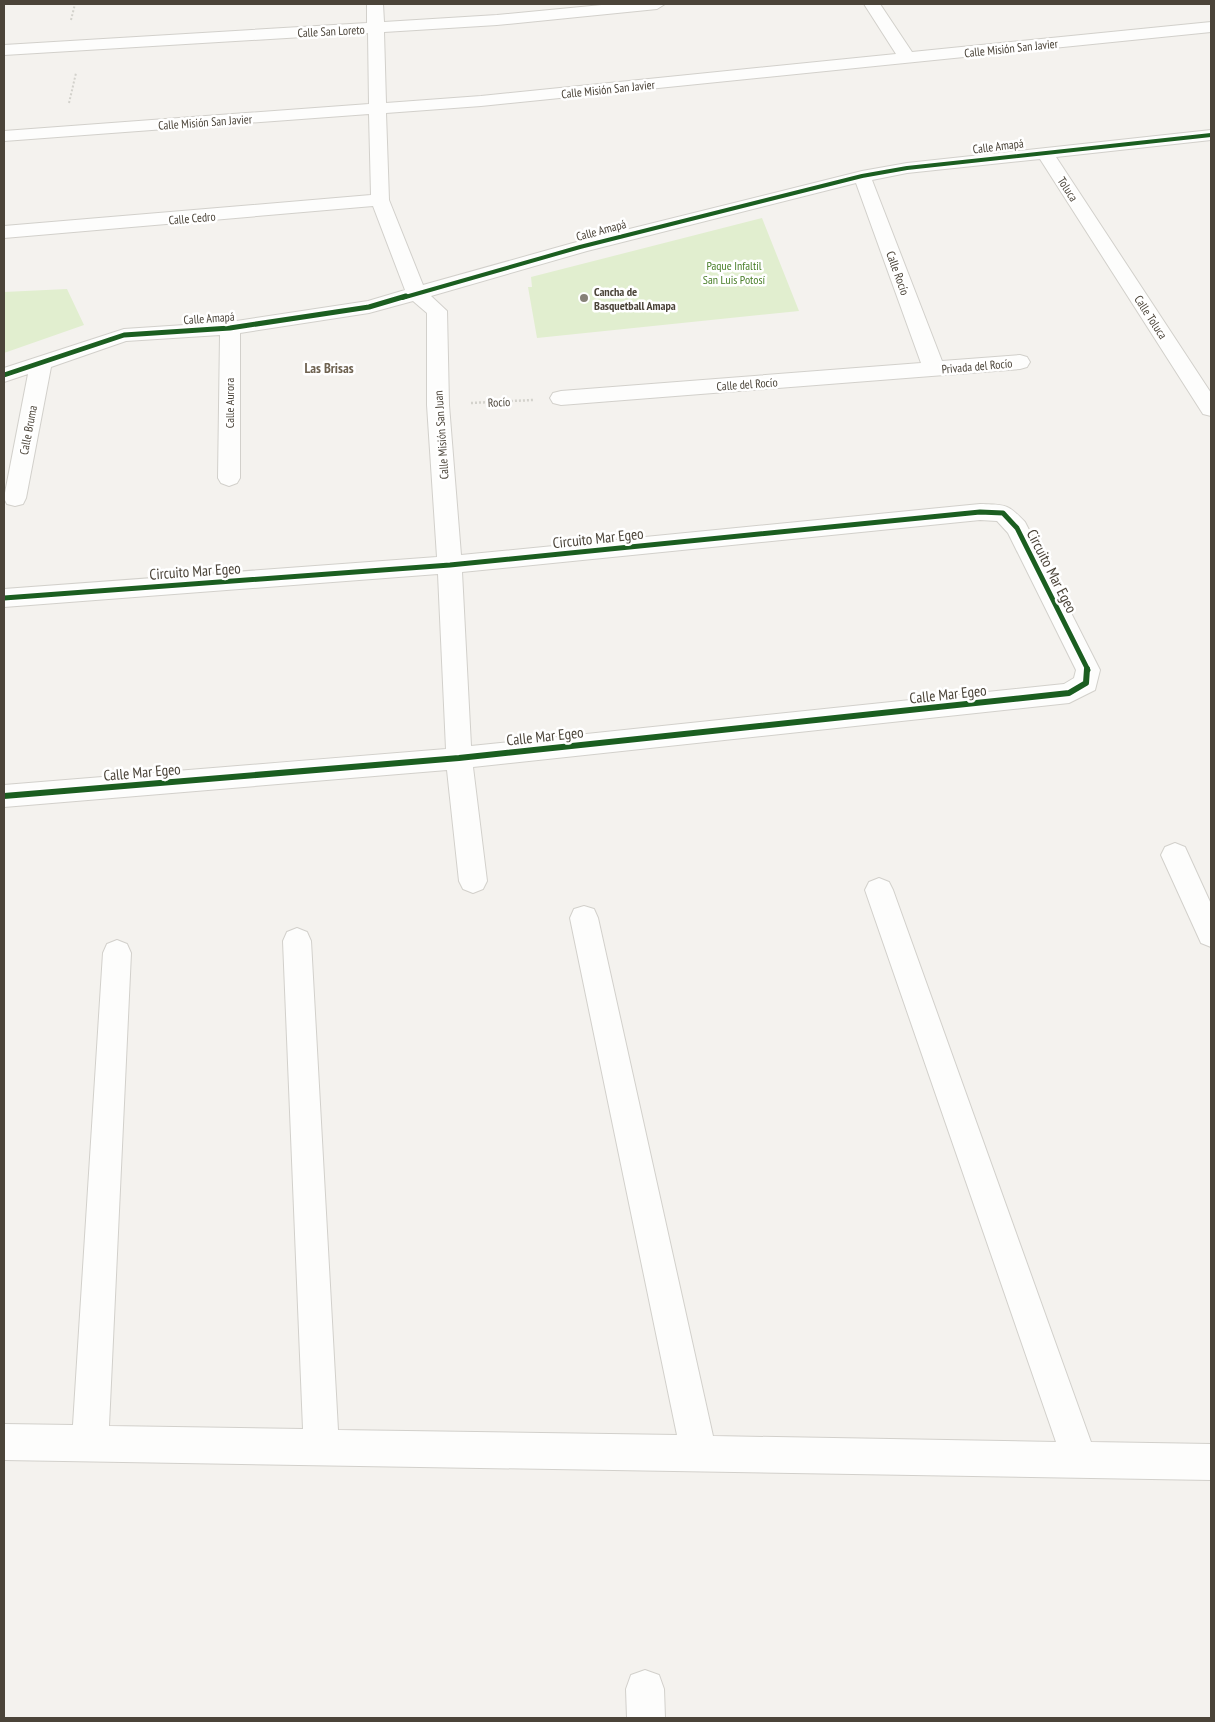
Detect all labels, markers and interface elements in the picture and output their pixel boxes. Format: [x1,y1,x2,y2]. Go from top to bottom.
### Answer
street label: Calle San Loreto [297,22,365,40]
street label: Calle Misión San Javier [963,36,1059,60]
street label: Calle Misión San Javier [560,77,656,101]
street label: Calle Misión San Javier [158,111,253,133]
street label: Calle Amapá [972,135,1025,157]
street label: Toluca [1055,174,1082,204]
street label: Calle Cedro [168,208,216,228]
street label: Calle Amapá [574,216,628,244]
street label: Calle Rocío [883,249,913,297]
park label: Paque Infaltil San Luis Potosí [703,258,766,287]
place label: Cancha de Basquetball Amapa [594,284,676,313]
marker: Cancha de Basquetball Amapa [578,292,590,304]
street label: Calle Toluca [1131,292,1171,342]
street label: Calle Amapá [183,309,235,327]
street label: Privada del Rocío [941,355,1013,377]
district label: Las Brisas [304,359,354,377]
street label: Calle del Rocío [716,374,778,394]
street label: Calle Aurora [222,378,237,428]
street label: Calle Misión San Juan [430,390,452,480]
street label: Rocío [487,394,511,410]
street label: Calle Bruma [16,404,40,456]
street label: Circuito Mar Egeo [552,524,644,552]
street label: Circuito Mar Egeo [1023,526,1081,616]
street label: Circuito Mar Egeo [149,558,241,584]
street label: Calle Mar Egeo [909,681,987,707]
street label: Calle Mar Egeo [506,723,584,749]
street label: Calle Mar Egeo [103,759,181,785]

